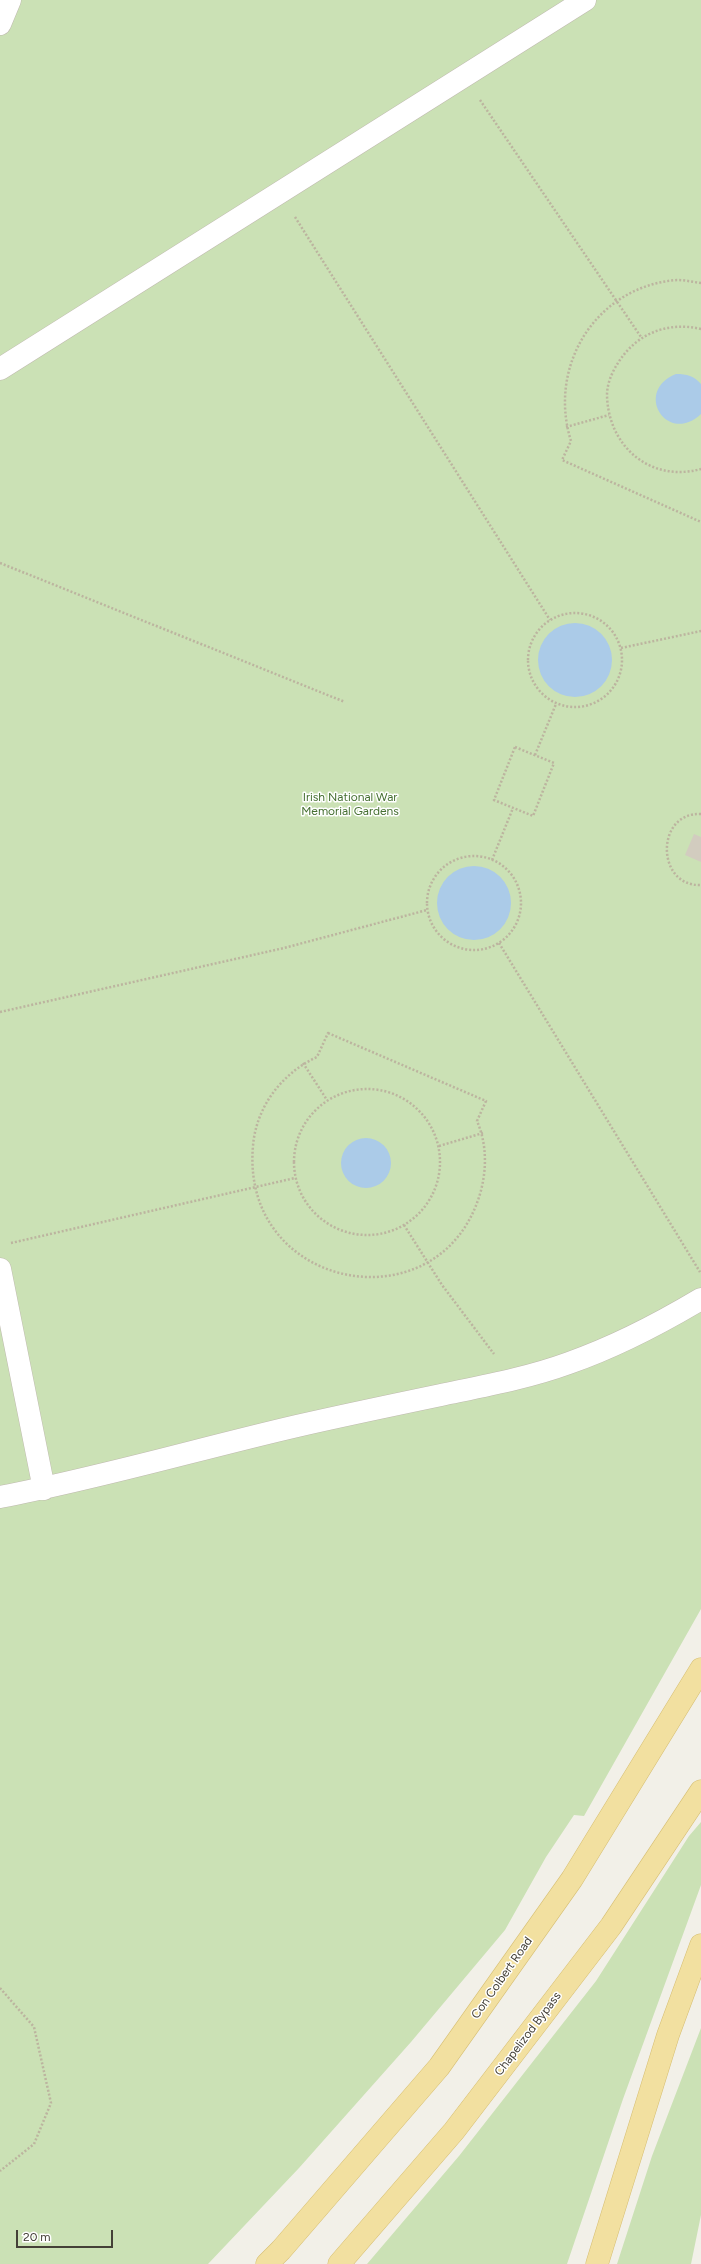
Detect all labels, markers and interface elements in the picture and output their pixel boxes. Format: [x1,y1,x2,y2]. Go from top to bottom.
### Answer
park label: Irish National War Memorial Gardens [301,790,399,818]
street label: Con Colbert Road [468,1934,536,2022]
street label: Chapelizod Bypass [492,1989,564,2079]
scale bar [18,2222,115,2248]
text: 20 m [23,2230,51,2244]

